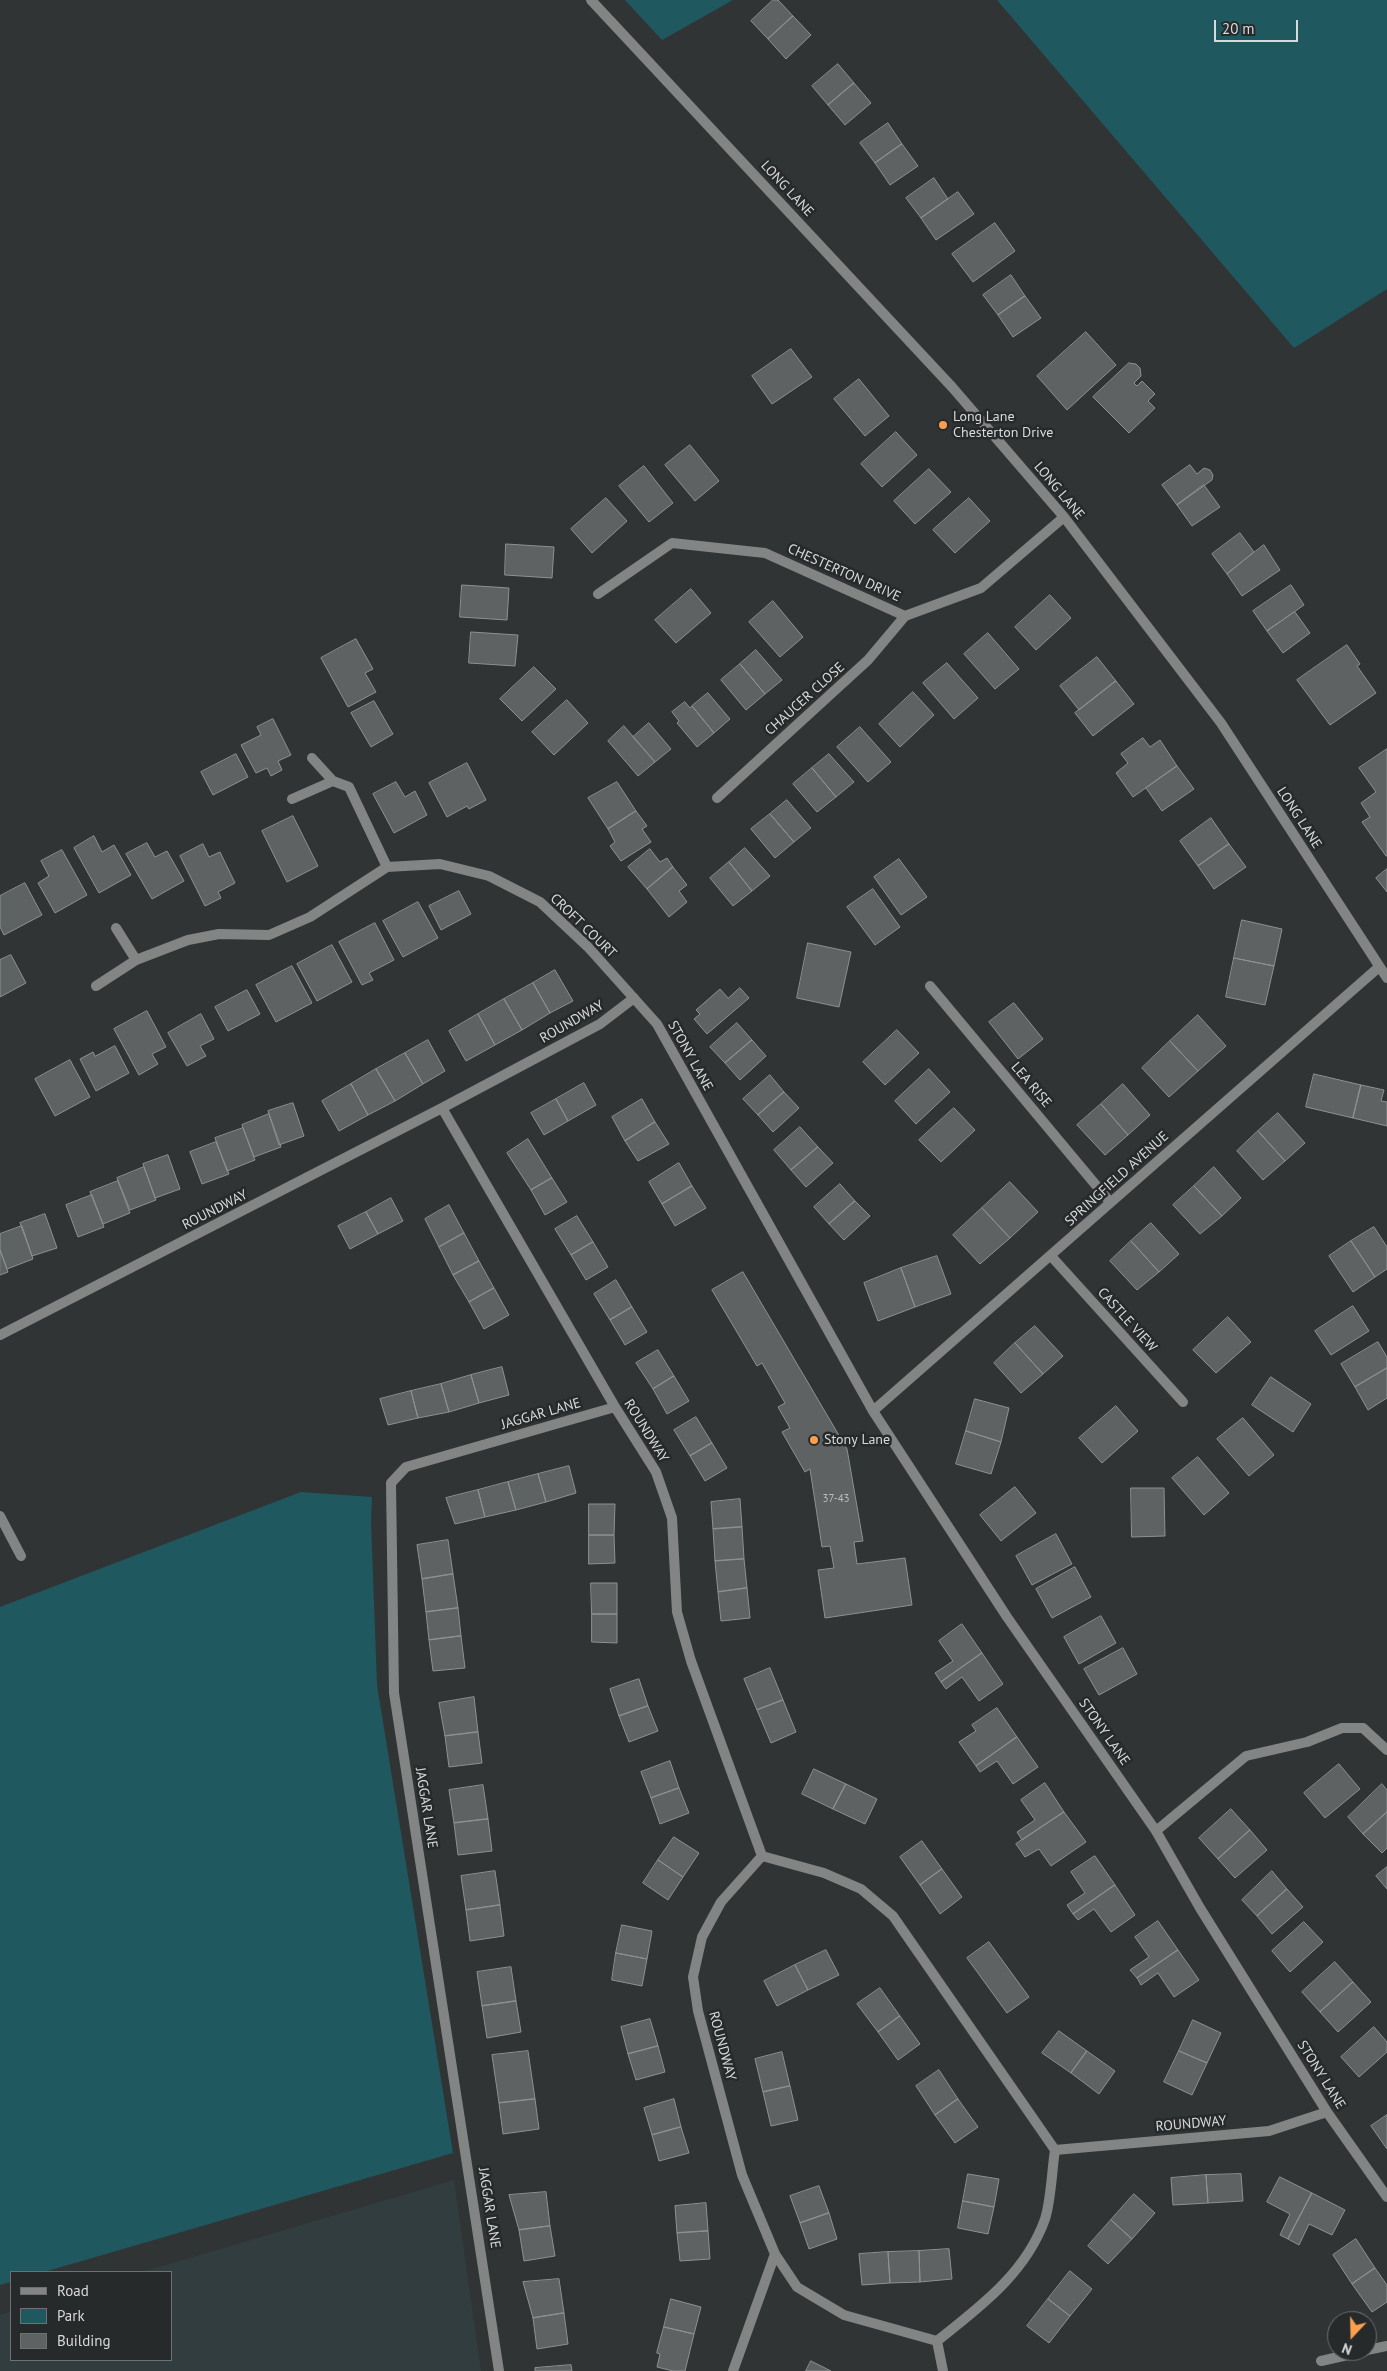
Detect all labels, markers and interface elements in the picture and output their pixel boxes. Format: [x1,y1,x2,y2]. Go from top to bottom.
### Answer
scale bar [1217,10,1301,42]
text: 20 m [1222,19,1255,38]
street label: LONG LANE [757,158,817,220]
place label: Long Lane Chesterton Drive [953,409,1053,442]
marker: Long Lane Chesterton Drive [937,419,949,431]
street label: LONG LANE [1030,459,1088,523]
street label: CHESTERTON DRIVE [785,541,903,605]
street label: CHAUCER CLOSE [762,659,848,739]
street label: LONG LANE [1273,784,1325,852]
street label: CROFT COURT [546,890,620,962]
street label: ROUNDWAY [537,997,607,1047]
street label: STONY LANE [664,1018,716,1094]
street label: LEA RISE [1007,1059,1055,1111]
street label: SPRINGFIELD AVENUE [1062,1128,1172,1230]
street label: ROUNDWAY [180,1186,250,1234]
street label: CASTLE VIEW [1094,1284,1160,1356]
street label: JAGGAR LANE [499,1395,583,1433]
street label: ROUNDWAY [620,1396,672,1466]
place label: Stony Lane [824,1432,890,1448]
marker: Stony Lane [808,1434,820,1446]
house number: 37-43 [822,1492,850,1506]
street label: STONY LANE [1075,1695,1133,1769]
street label: JAGGAR LANE [411,1766,441,1850]
street label: ROUNDWAY [705,2010,739,2082]
street label: STONY LANE [1293,2038,1349,2112]
street label: ROUNDWAY [1155,2113,1227,2135]
street label: JAGGAR LANE [474,2166,504,2250]
legend [10,2271,172,2361]
text: Road [57,2281,89,2300]
text: Park [57,2306,85,2325]
north arrow [1327,2311,1377,2361]
text: Building [57,2331,111,2350]
text: N [1339,2339,1355,2359]

